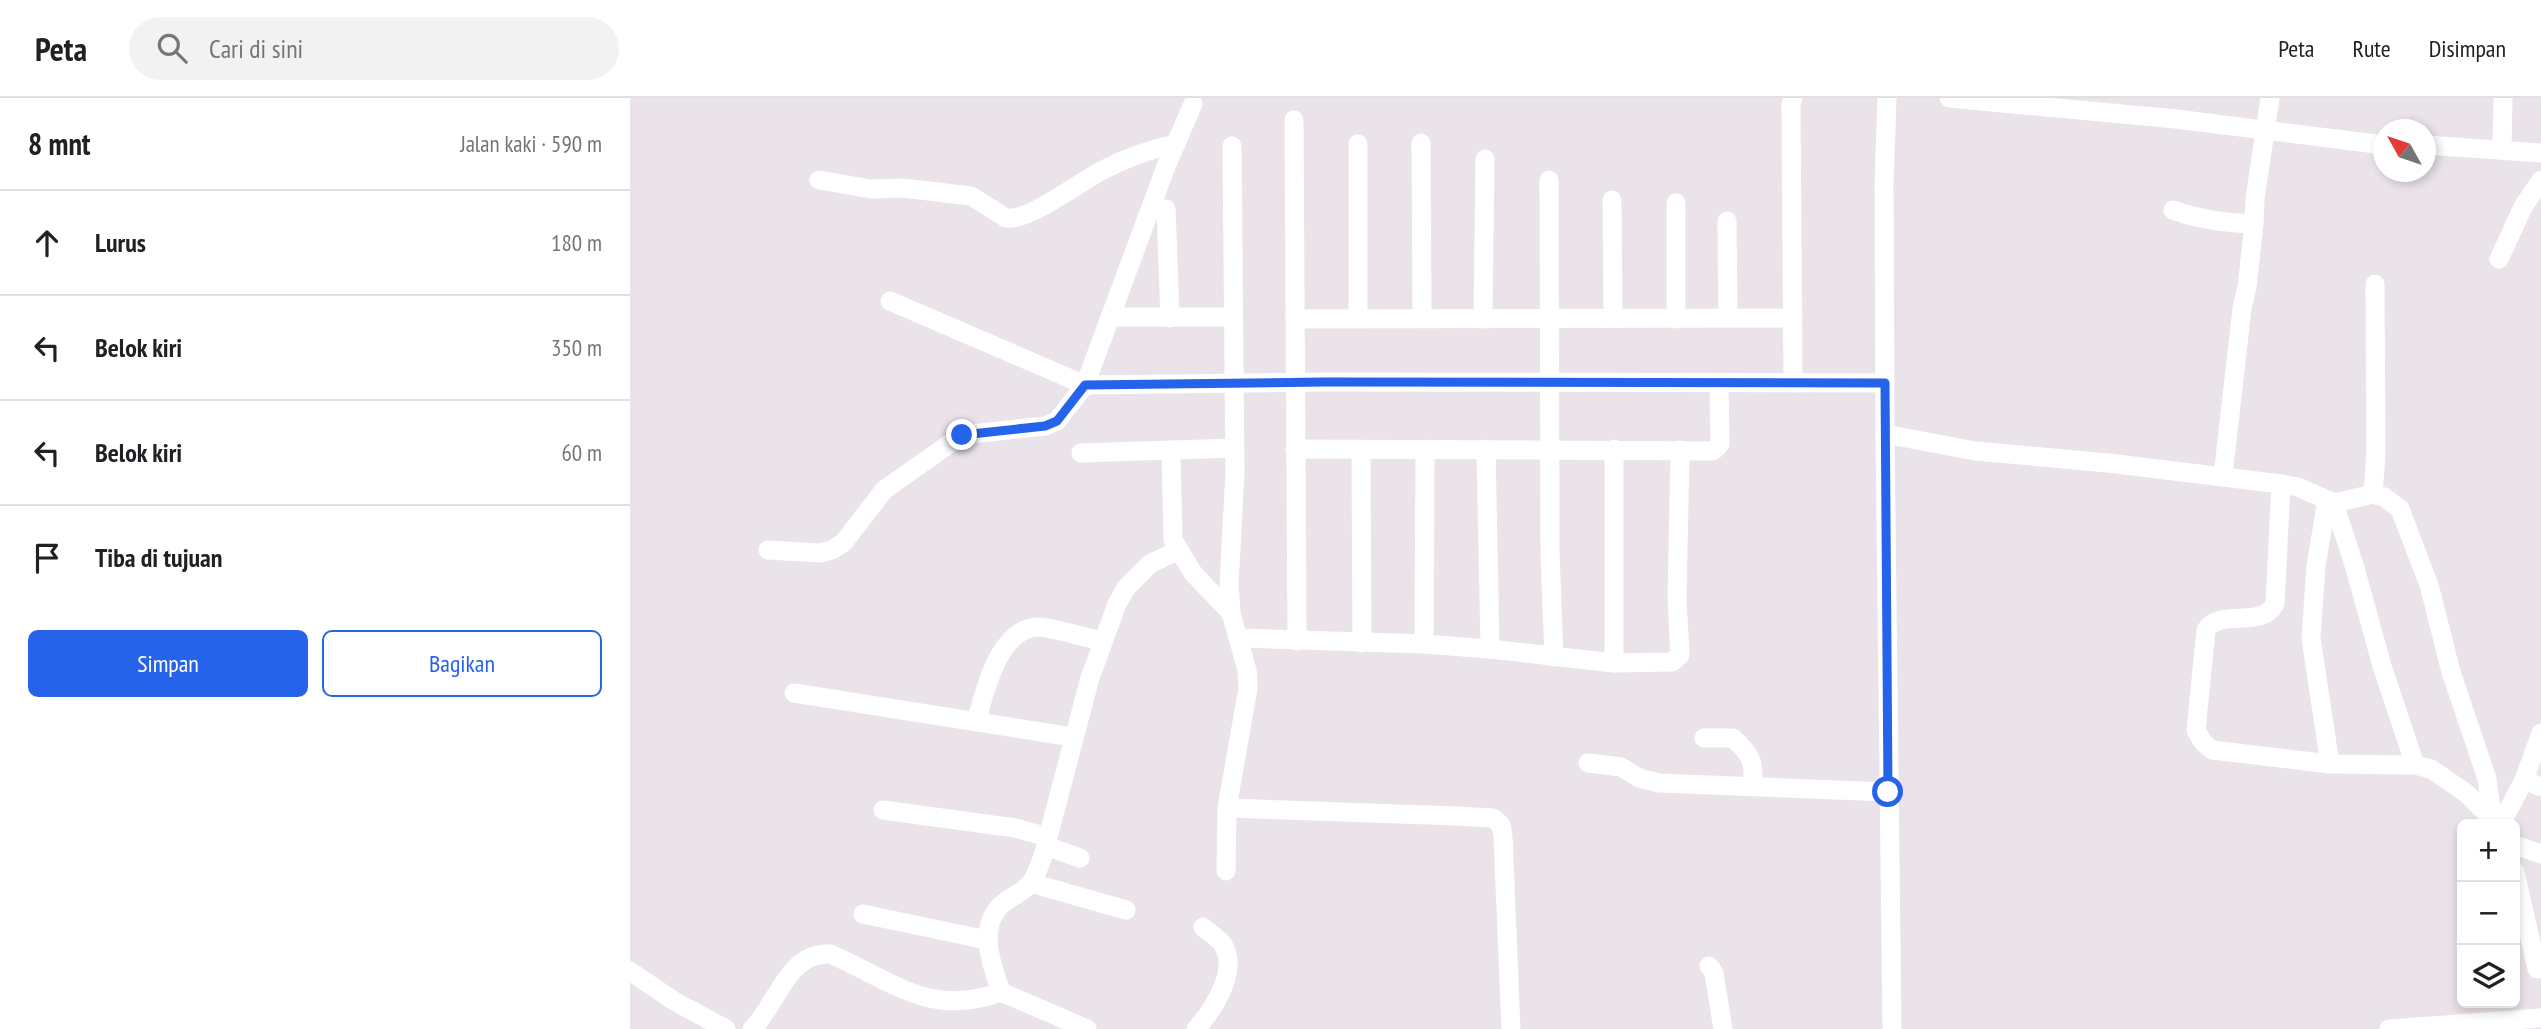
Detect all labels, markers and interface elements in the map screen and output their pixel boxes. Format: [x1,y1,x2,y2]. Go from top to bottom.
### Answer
search box [129,17,619,80]
text: Peta [35,27,87,70]
icon: search [153,29,191,67]
text: Cari di sini [209,32,303,65]
text: Peta [2278,33,2314,64]
text: Rute [2352,33,2391,64]
text: Disimpan [2429,33,2506,64]
north arrow [2373,119,2436,182]
text: 8 mnt [28,124,91,163]
text: Jalan kaki · 590 m [460,129,602,158]
icon: ahead [28,224,66,262]
text: Lurus [95,226,146,259]
text: 180 m [551,228,602,257]
icon: left [28,329,66,367]
text: Belok kiri [95,331,182,364]
text: 350 m [551,333,602,362]
route end [946,419,977,450]
icon: left [28,434,66,472]
text: Belok kiri [95,436,182,469]
text: 60 m [561,438,602,467]
icon: arrive [28,539,66,577]
text: Tiba di tujuan [95,541,223,574]
button: Simpan [28,630,308,697]
button: Bagikan [322,630,602,697]
route start [1872,776,1903,807]
map controls [2457,819,2520,1008]
button: + [2457,819,2520,882]
button: − [2457,882,2520,945]
button: layers [2457,945,2520,1008]

